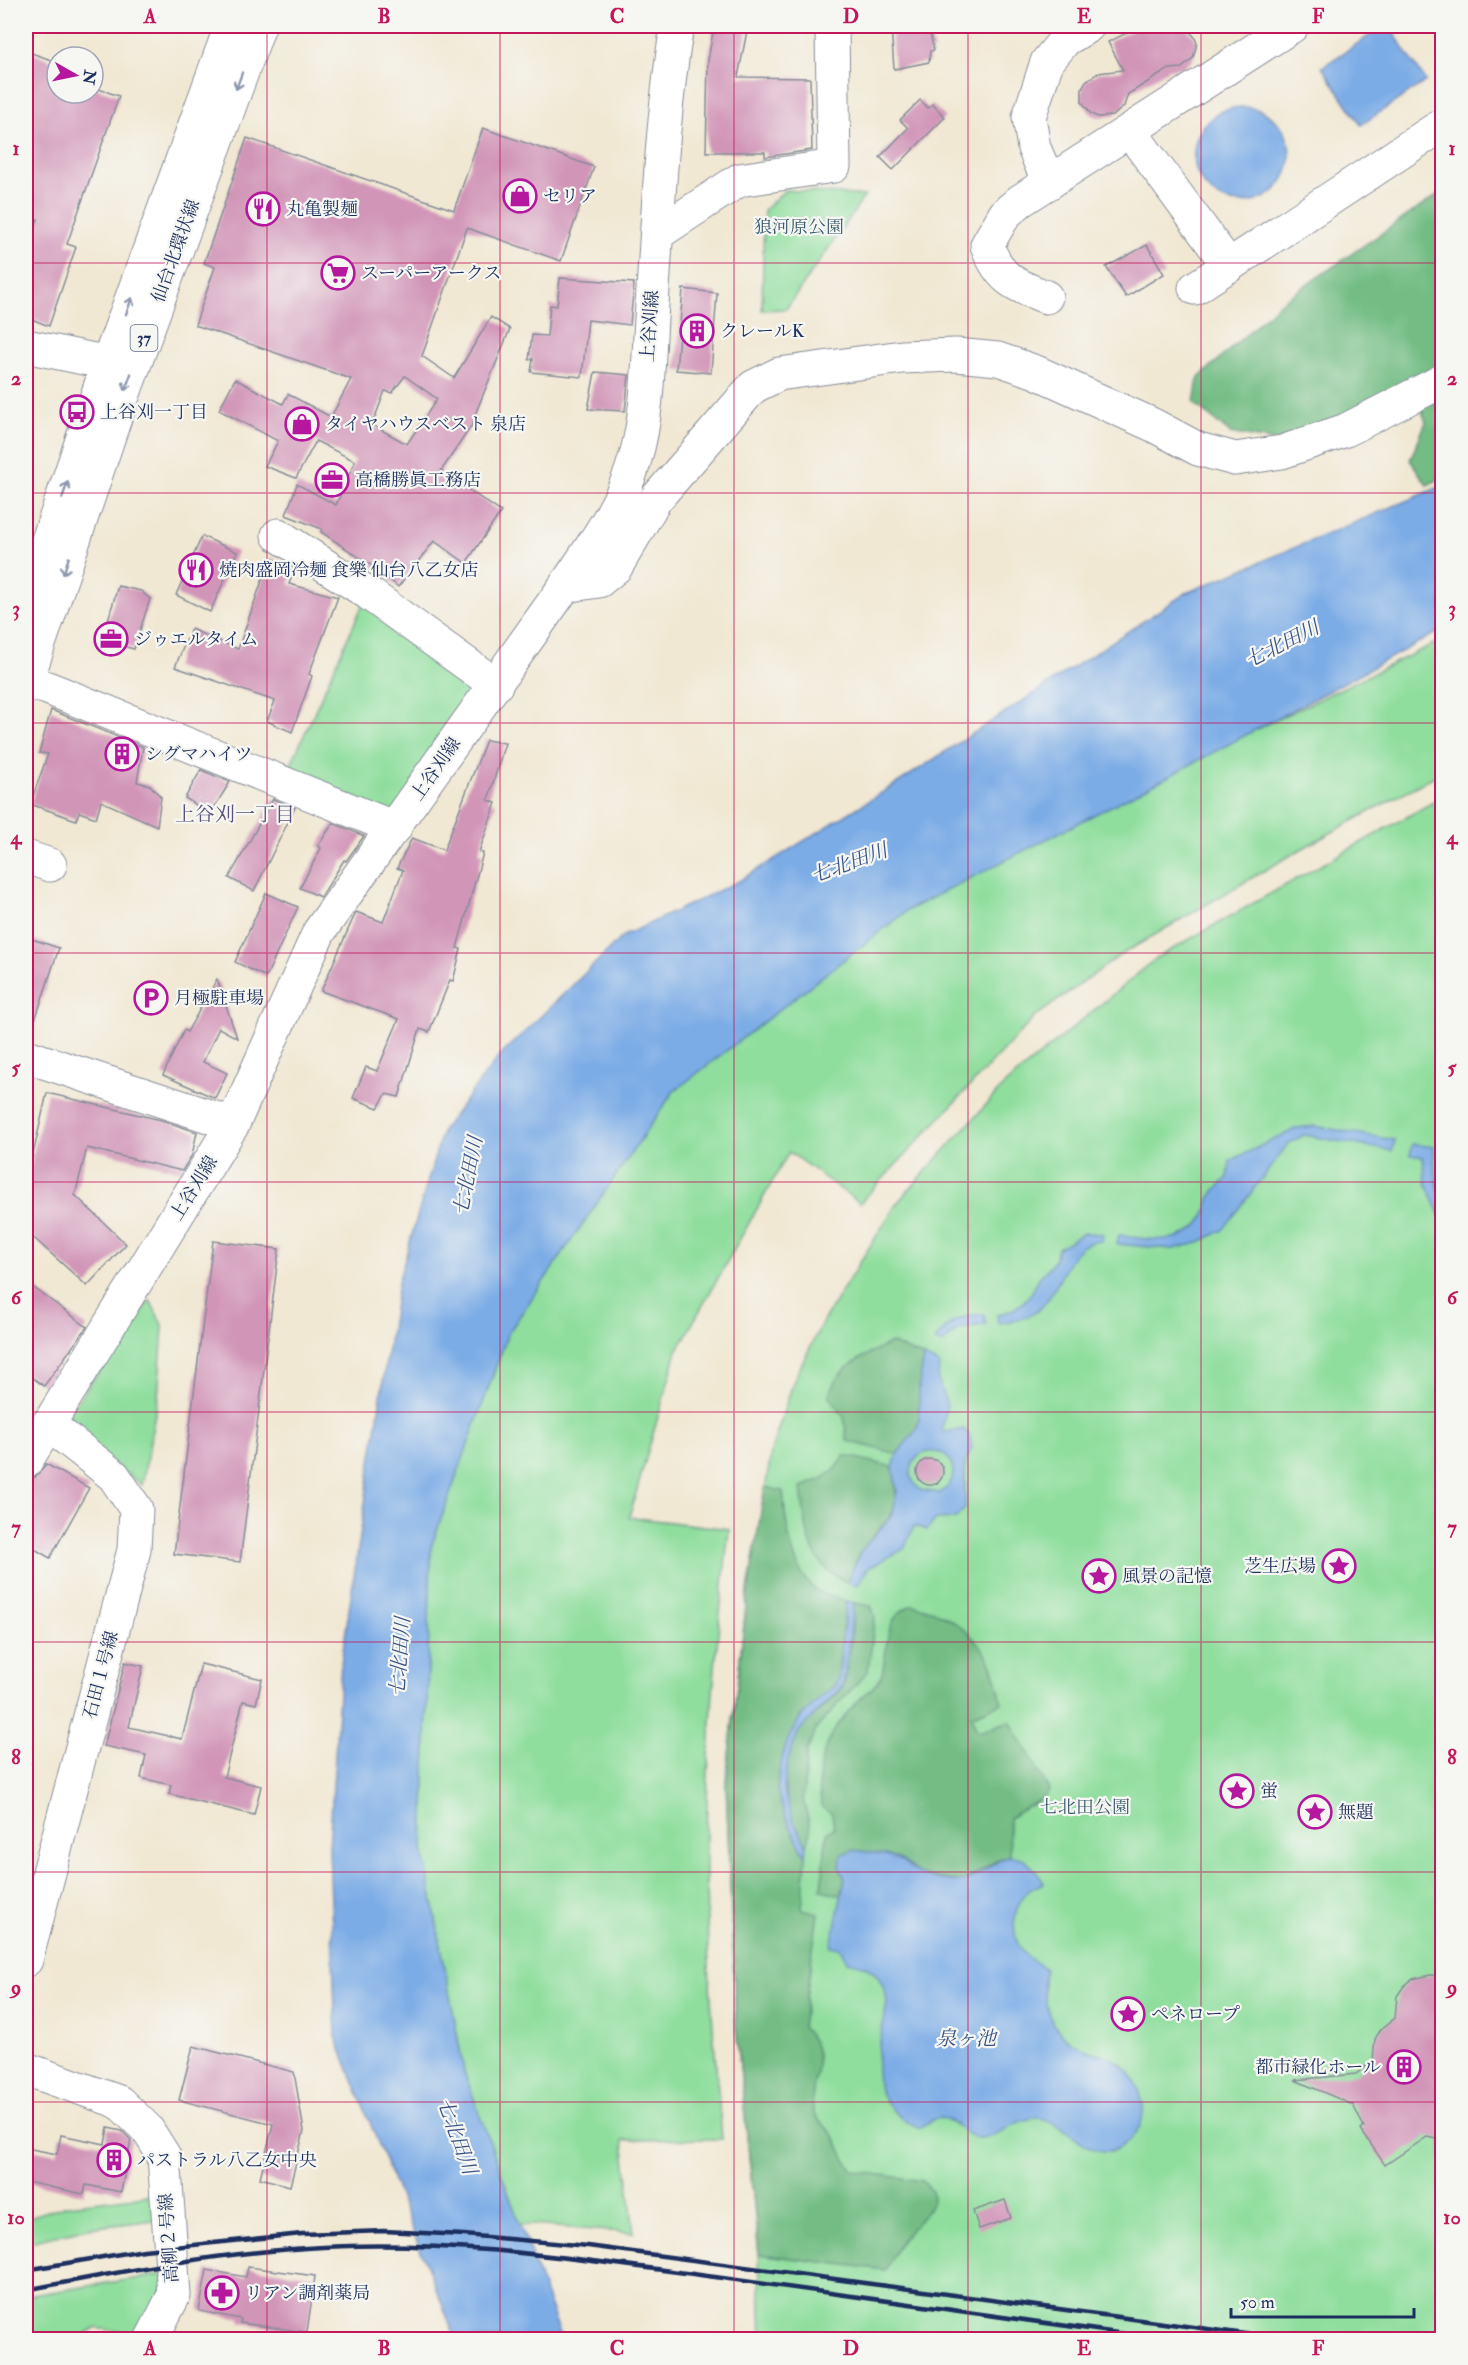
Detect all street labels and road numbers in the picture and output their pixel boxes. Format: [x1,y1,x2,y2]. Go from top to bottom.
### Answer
street label: 仙台北環状線 [147,196,205,306]
street label: 上谷刈線 [636,289,664,363]
road number: 37 [130,325,158,351]
street label: 上谷刈線 [406,733,466,805]
street label: 上谷刈線 [165,1151,223,1225]
street label: 石田１号線 [78,1629,124,1721]
street label: 高柳２号線 [154,2192,184,2284]

